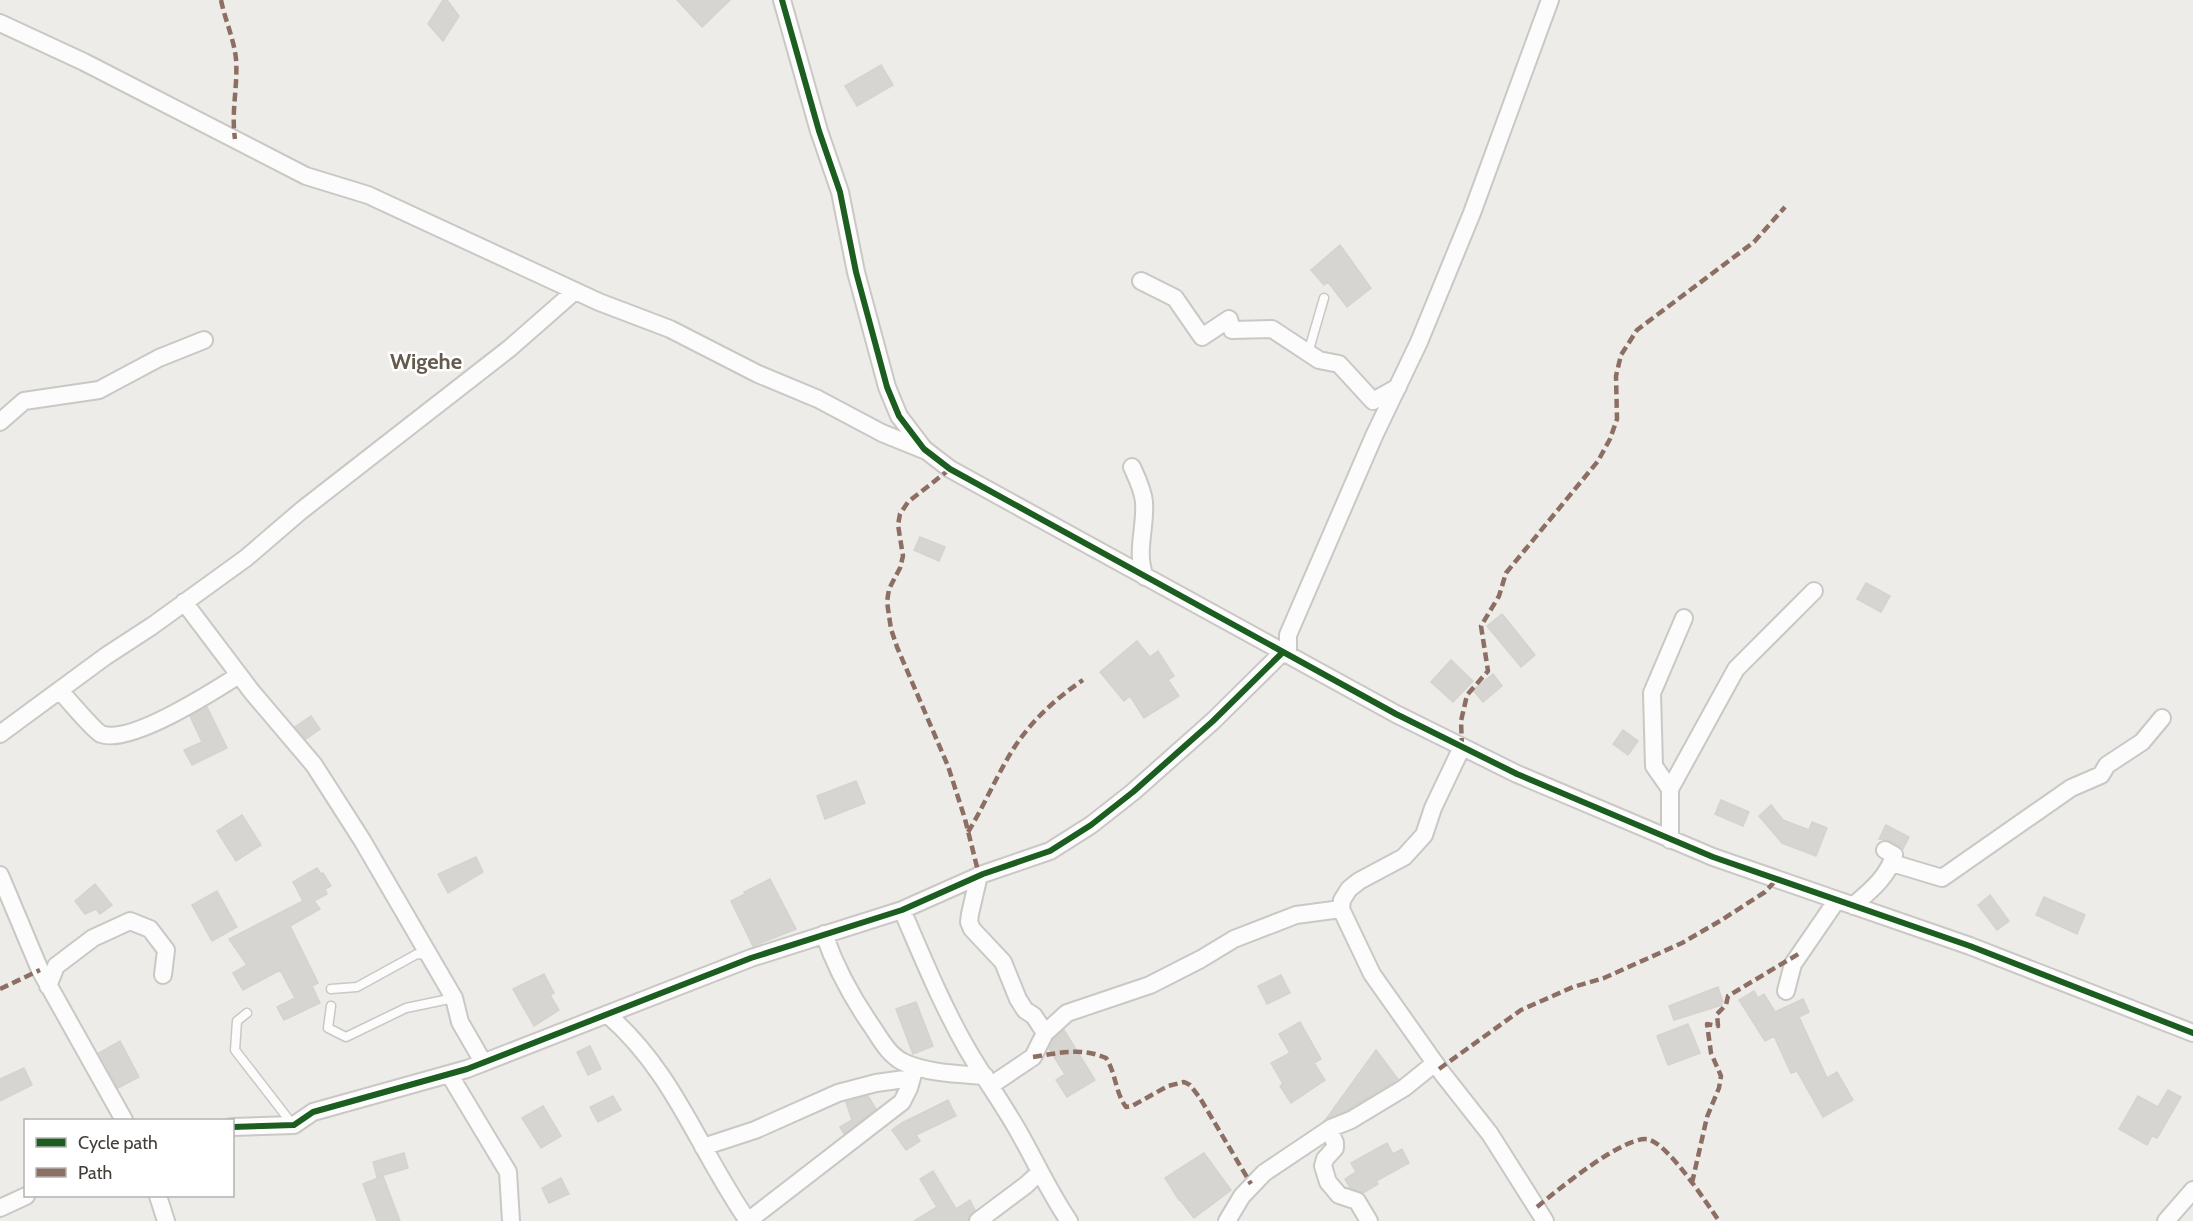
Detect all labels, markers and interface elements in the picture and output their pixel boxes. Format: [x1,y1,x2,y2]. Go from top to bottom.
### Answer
district label: Wigehe [390,348,462,375]
legend [24,1119,234,1197]
text: Cycle path [78,1132,158,1154]
text: Path [78,1162,112,1184]

